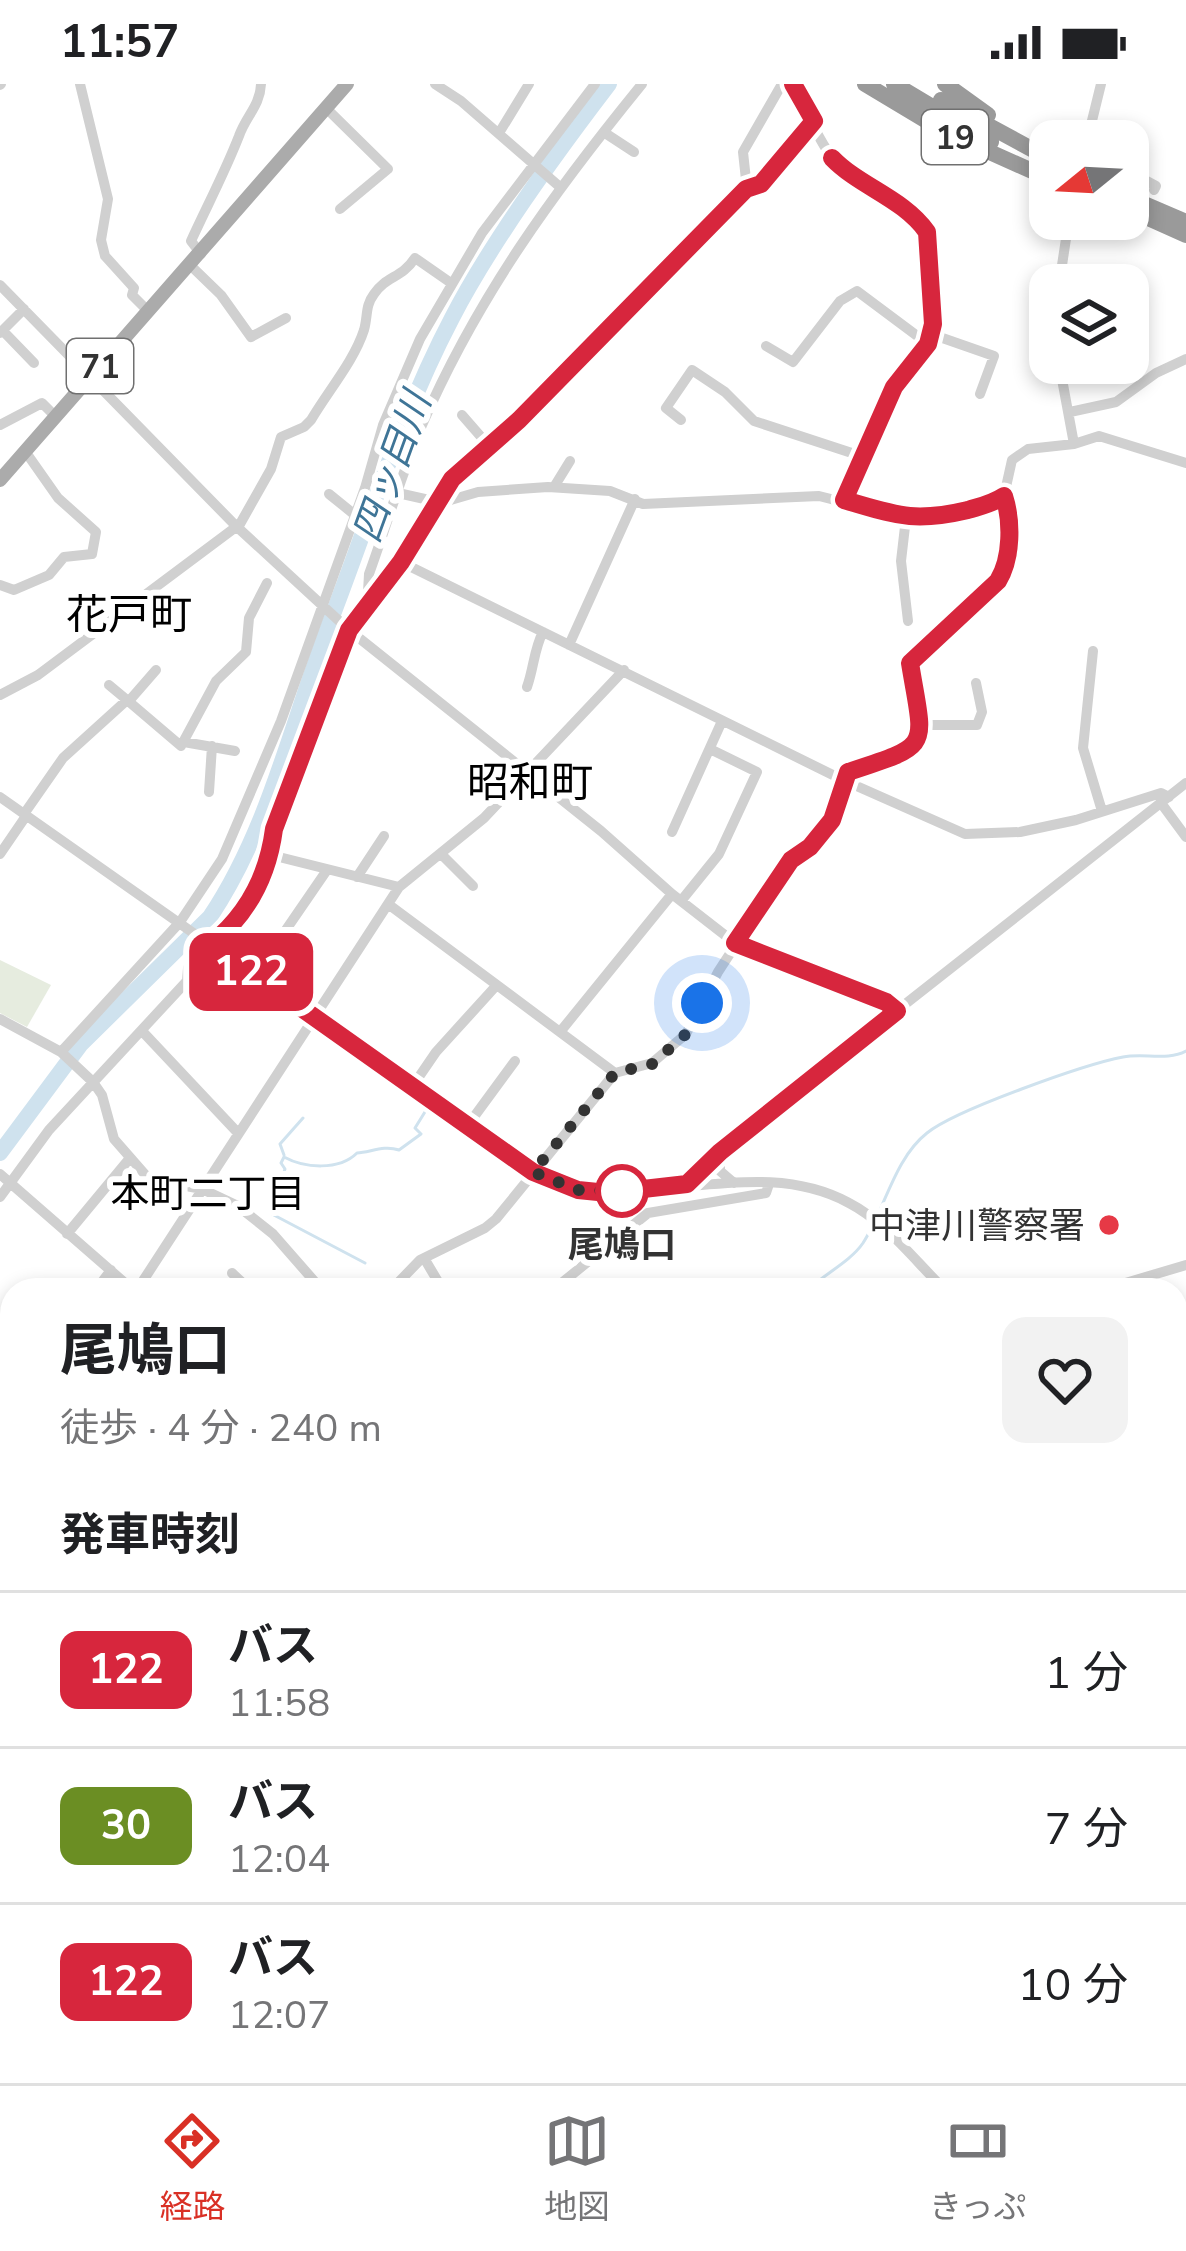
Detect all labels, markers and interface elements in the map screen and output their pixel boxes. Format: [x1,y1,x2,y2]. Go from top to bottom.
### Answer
text: 11:57 [60,12,179,73]
road number: 19 [922,110,988,164]
north arrow [1029,120,1149,240]
map controls [1029,120,1149,384]
button: layers [1029,264,1149,384]
road number: 71 [67,339,133,393]
water label: 四ッ目川 [341,381,445,550]
district label: 花戸町 [66,587,192,644]
district label: 昭和町 [467,755,593,812]
line badge: 122 [182,933,320,1011]
text: 122 [213,943,289,1000]
your location [672,973,732,1033]
marker: 尾鳩口 [597,1166,647,1216]
district label: 本町二丁目 [110,1168,306,1221]
place label: 中津川警察署 [869,1202,1085,1251]
marker: 中津川警察署 [1096,1212,1122,1238]
place label: 尾鳩口 [568,1221,676,1270]
text: 尾鳩口 [60,1312,231,1390]
button: heart [1002,1317,1128,1443]
text: 徒歩 · 4 分 · 240 m [60,1402,382,1455]
text: 発車時刻 [60,1505,240,1566]
text: バス [228,1616,318,1677]
text: 122 [88,1641,164,1698]
text: 1 分 [1044,1643,1128,1704]
text: 11:58 [228,1677,331,1730]
text: バス [228,1772,318,1833]
text: 30 [101,1797,151,1854]
text: 7 分 [1044,1799,1128,1860]
text: 12:04 [228,1833,331,1886]
text: バス [228,1928,318,1989]
text: 122 [88,1953,164,2010]
text: 10 分 [1017,1955,1128,2016]
text: 12:07 [228,1989,331,2042]
tab: 経路 [159,2108,225,2230]
tab: 地図 [544,2108,610,2230]
tab: きっぷ [929,2108,1027,2230]

